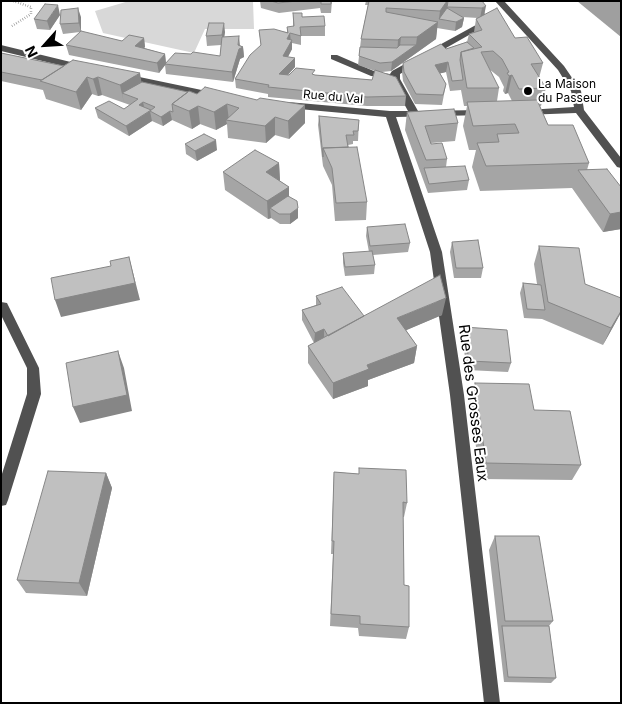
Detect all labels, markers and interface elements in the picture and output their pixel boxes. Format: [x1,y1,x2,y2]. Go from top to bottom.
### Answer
north arrow [20,20,70,70]
text: N [21,43,41,60]
place label: La Maison du Passeur [538,77,601,105]
marker: La Maison du Passeur [522,85,534,97]
street label: Rue du Val [302,87,364,107]
street label: Rue des Grosses Eaux [454,323,492,483]

